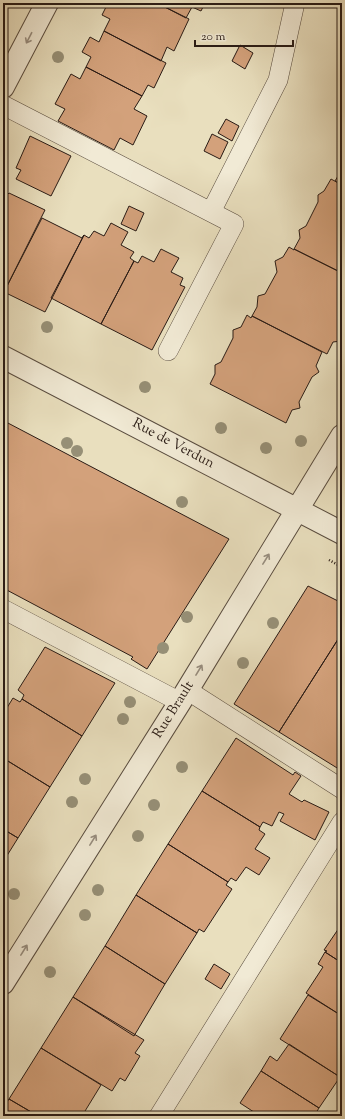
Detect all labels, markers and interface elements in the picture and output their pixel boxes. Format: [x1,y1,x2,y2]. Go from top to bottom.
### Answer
scale bar [195,22,293,48]
text: 20 m [201,28,226,46]
one-way arrow [24,31,32,43]
street label: Rue de Verdun [128,414,218,474]
one-way arrow [263,553,271,565]
one-way arrow [195,664,203,676]
street label: Rue Brault [149,677,200,743]
one-way arrow [89,834,97,846]
one-way arrow [20,944,28,956]

